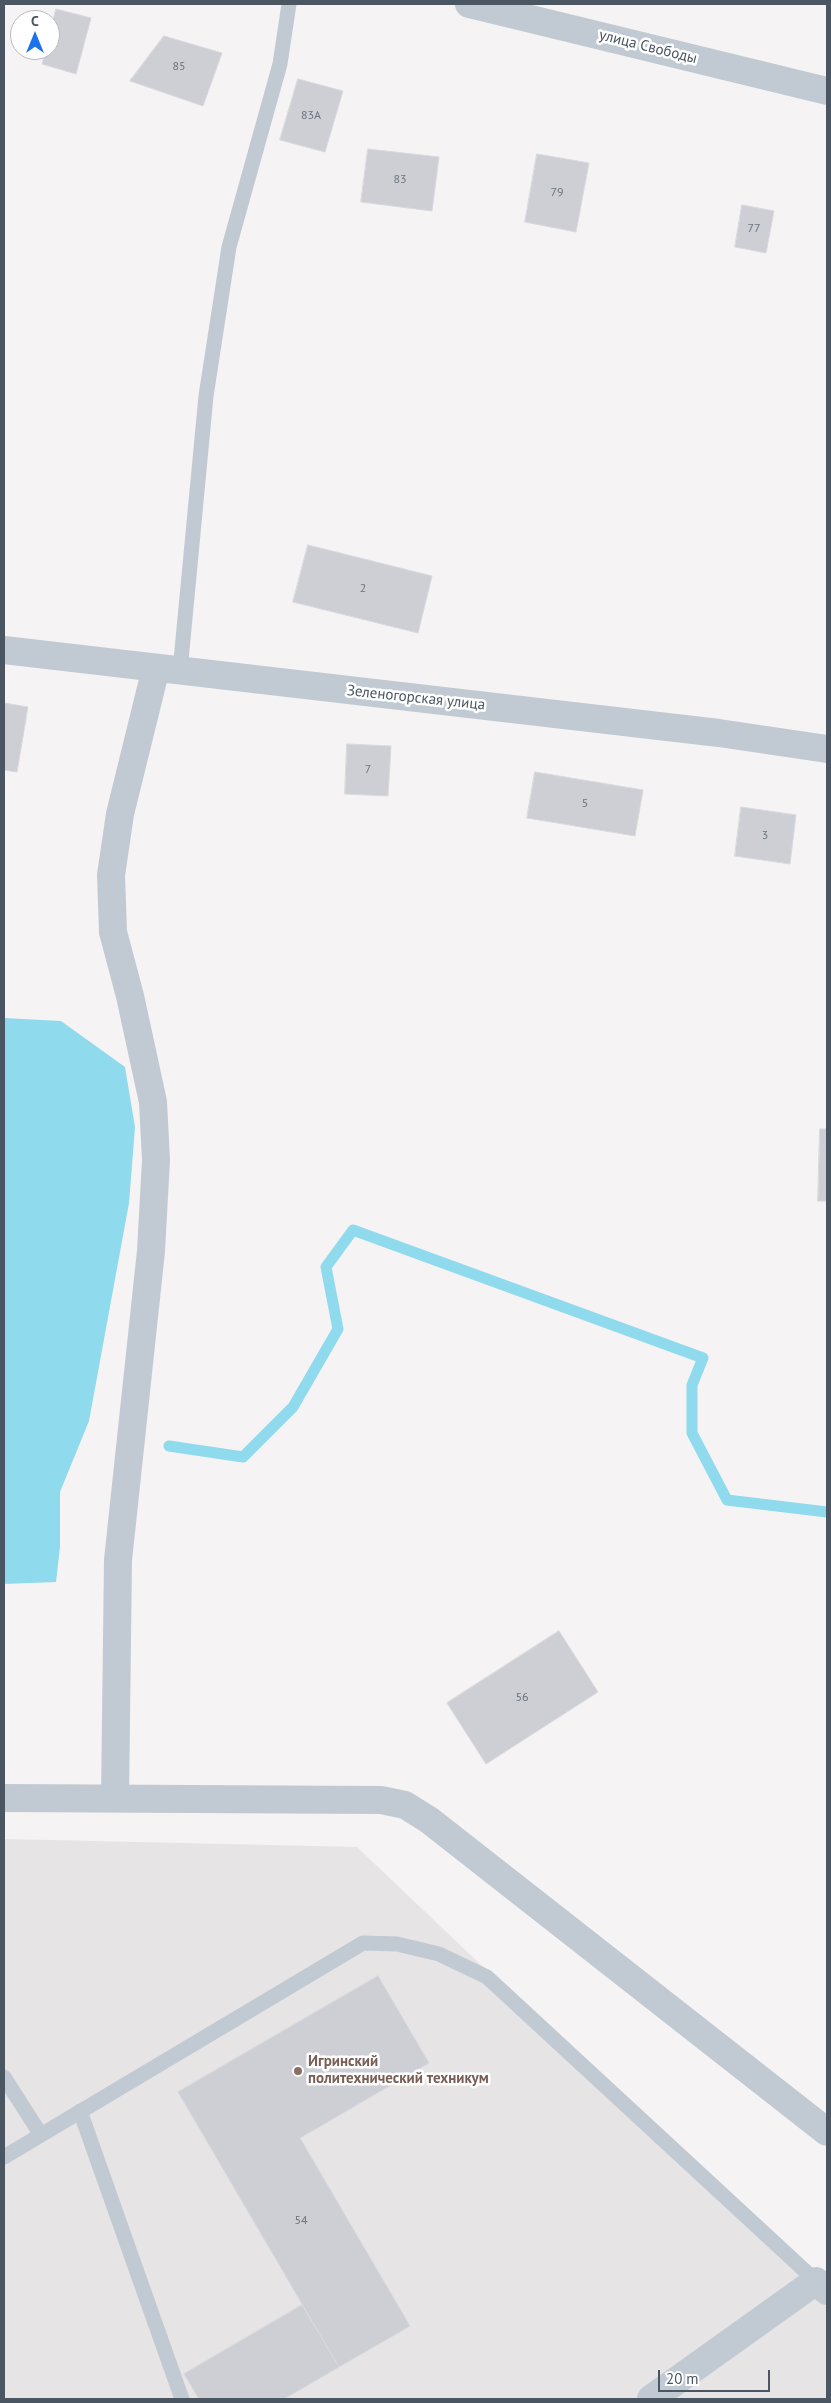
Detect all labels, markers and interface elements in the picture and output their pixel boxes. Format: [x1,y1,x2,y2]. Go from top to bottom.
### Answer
north arrow [10,10,60,60]
text: С [31,12,39,30]
street label: улица Свободы [597,26,699,68]
house number: 85 [172,60,186,74]
house number: 83А [301,109,321,123]
house number: 83 [393,173,407,187]
house number: 79 [550,186,564,200]
house number: 77 [747,222,761,236]
house number: 2 [360,582,366,596]
street label: Зеленогорская улица [346,682,486,714]
house number: 7 [365,763,371,777]
house number: 5 [582,797,588,811]
house number: 3 [762,829,768,843]
house number: 56 [515,1691,529,1705]
place label: Игринский политехнический техникум [308,2053,489,2088]
marker: Игринский политехнический техникум [292,2065,304,2077]
house number: 54 [294,2214,308,2228]
scale bar [661,2360,774,2392]
text: 20 m [666,2369,699,2388]

